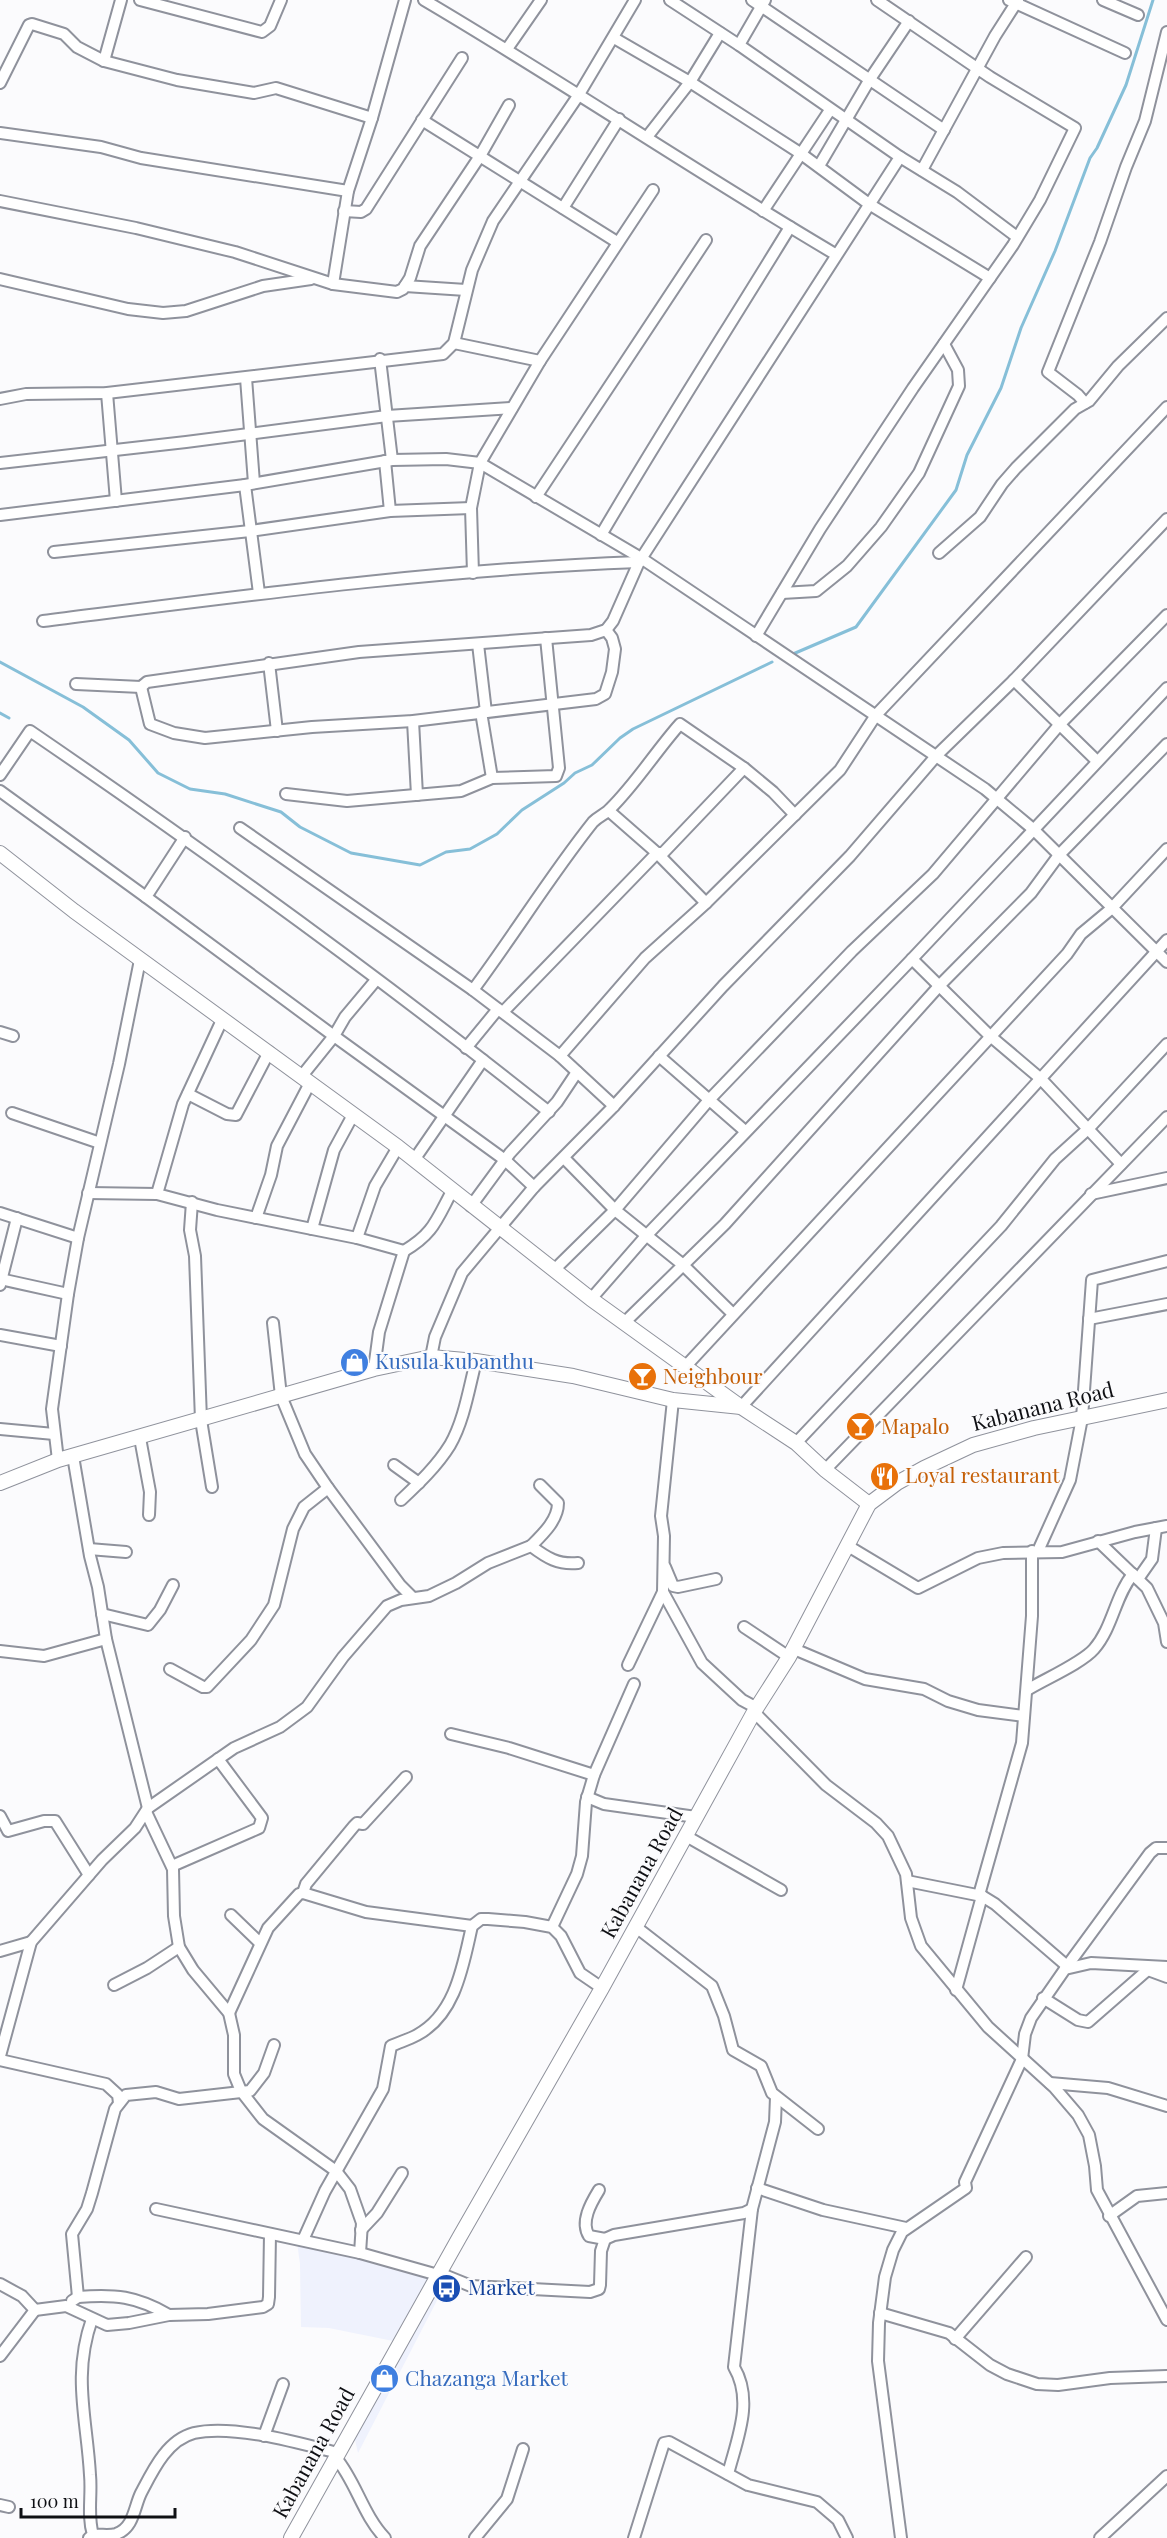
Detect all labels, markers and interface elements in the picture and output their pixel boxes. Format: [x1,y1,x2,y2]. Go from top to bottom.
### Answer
shop icon: Kusula kubanthu [338,1346,370,1378]
place label: Kusula kubanthu [375,1346,534,1374]
bar icon: Neighbour [626,1361,658,1393]
place label: Neighbour [663,1361,763,1389]
street label: Kabanana Road [969,1374,1116,1436]
bar icon: Mapalo [844,1411,876,1443]
place label: Mapalo [881,1411,950,1439]
restaurant icon: Loyal restaurant [868,1460,900,1492]
place label: Loyal restaurant [905,1460,1060,1488]
street label: Kabanana Road [593,1802,688,1942]
bus stop icon: Market [431,2272,463,2304]
place label: Market [468,2272,535,2300]
shop icon: Chazanga Market [368,2363,400,2395]
place label: Chazanga Market [405,2363,569,2391]
street label: Kabanana Road [265,2382,360,2522]
scale bar [21,2481,176,2519]
text: 100 m [30,2489,79,2513]

